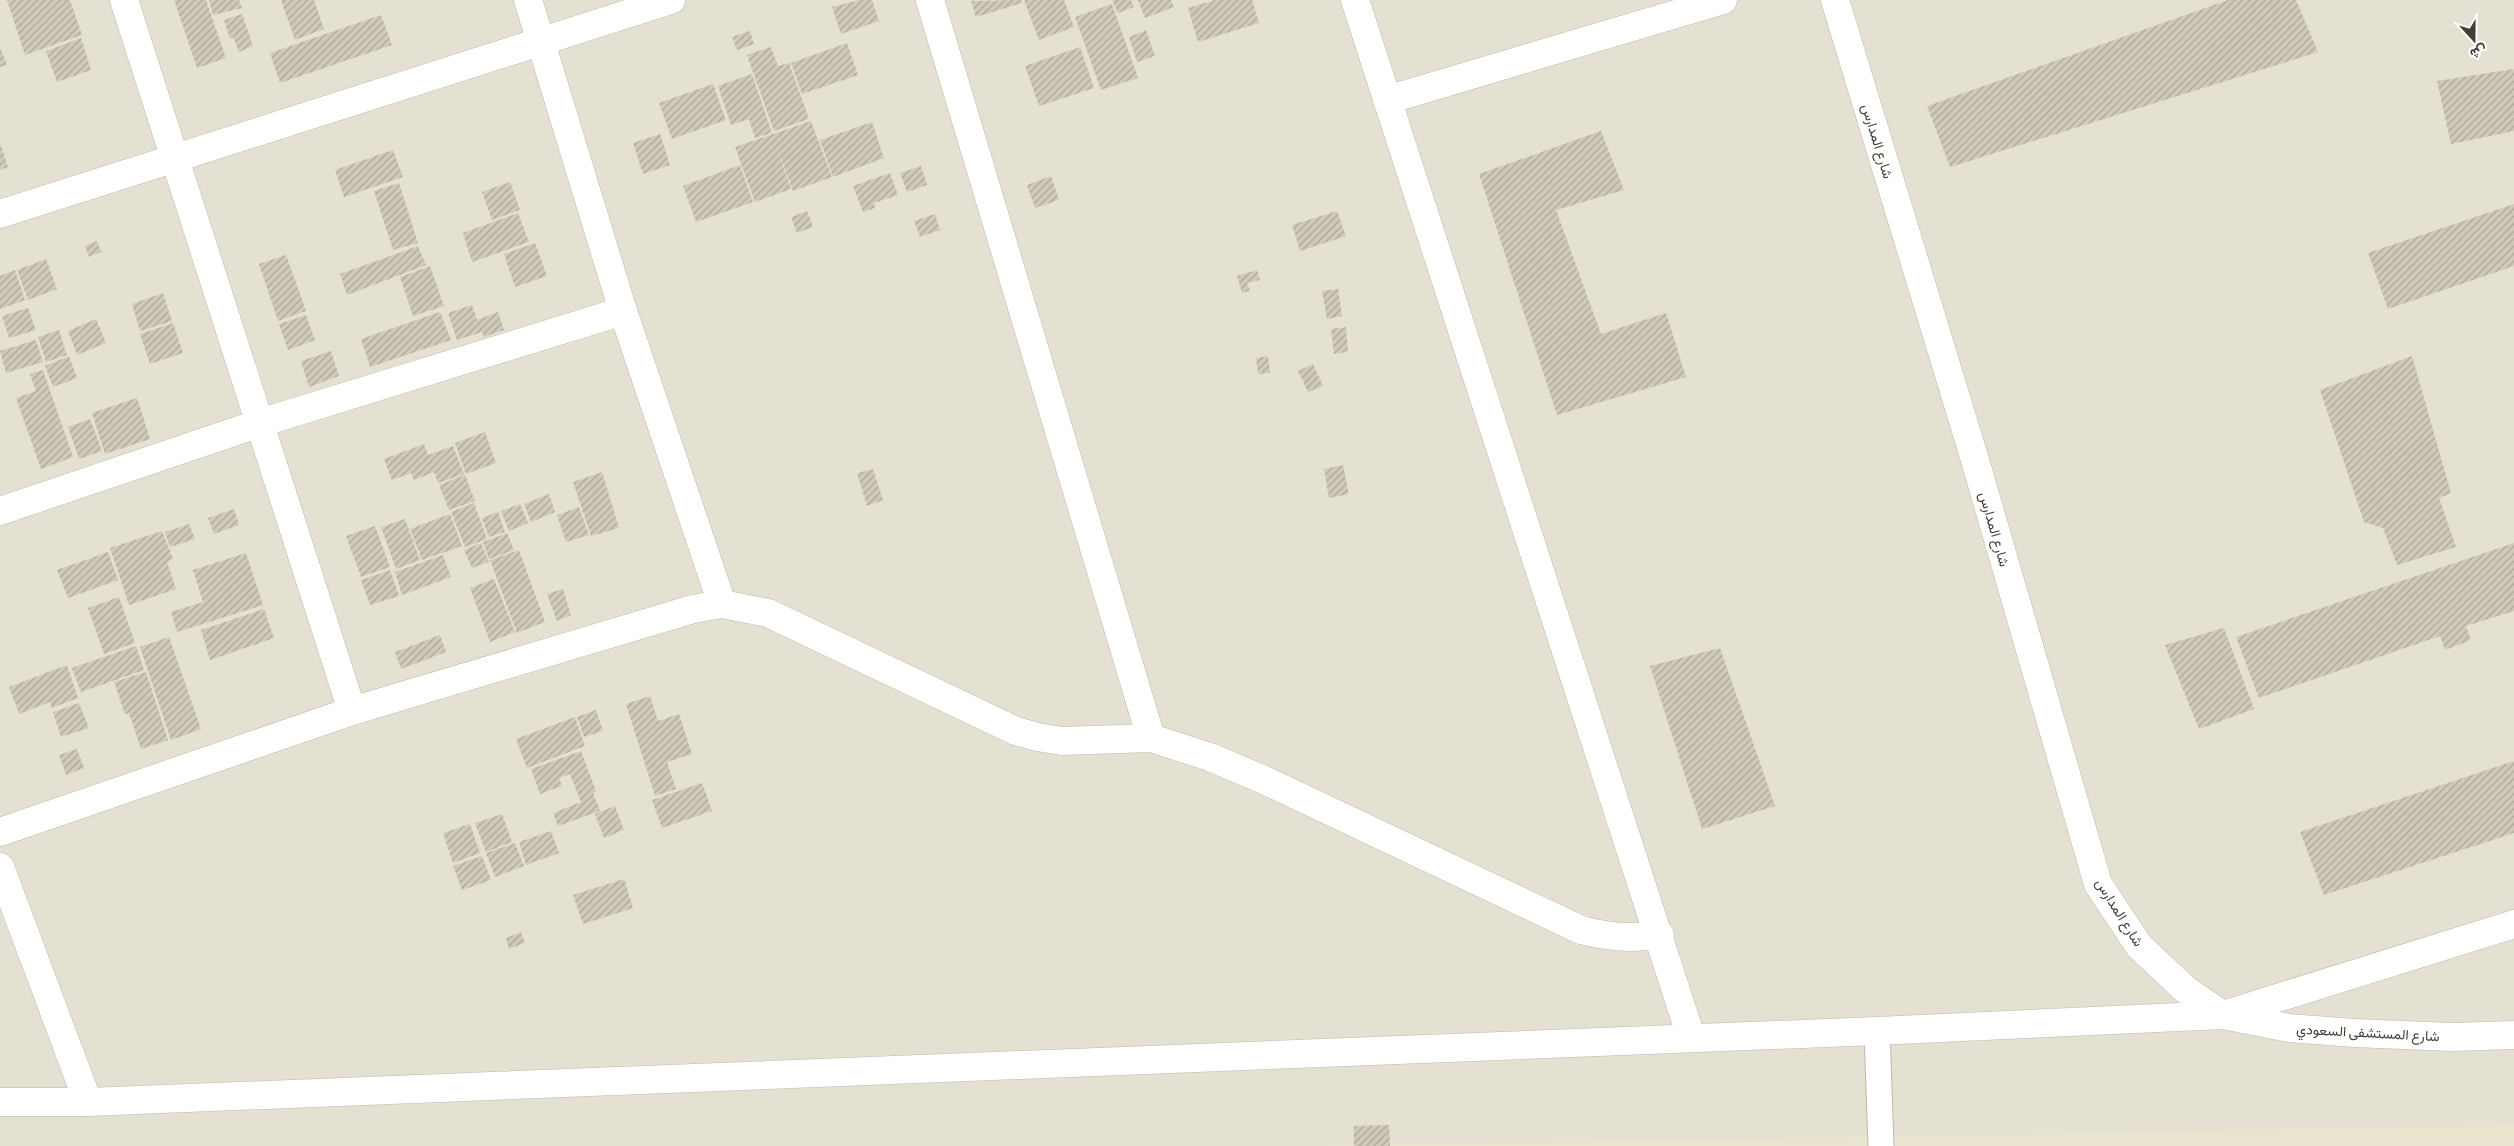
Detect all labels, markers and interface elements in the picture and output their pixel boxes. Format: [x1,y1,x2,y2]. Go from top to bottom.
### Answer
north arrow [2449,15,2499,65]
text: ش [2467,41,2490,64]
street label: شارع المدارس [1856,102,1897,181]
street label: شارع المدارس [1973,490,2014,569]
street label: شارع المدارس [2090,875,2148,951]
street label: شارع المستشفى السعودي [2296,1020,2440,1048]

